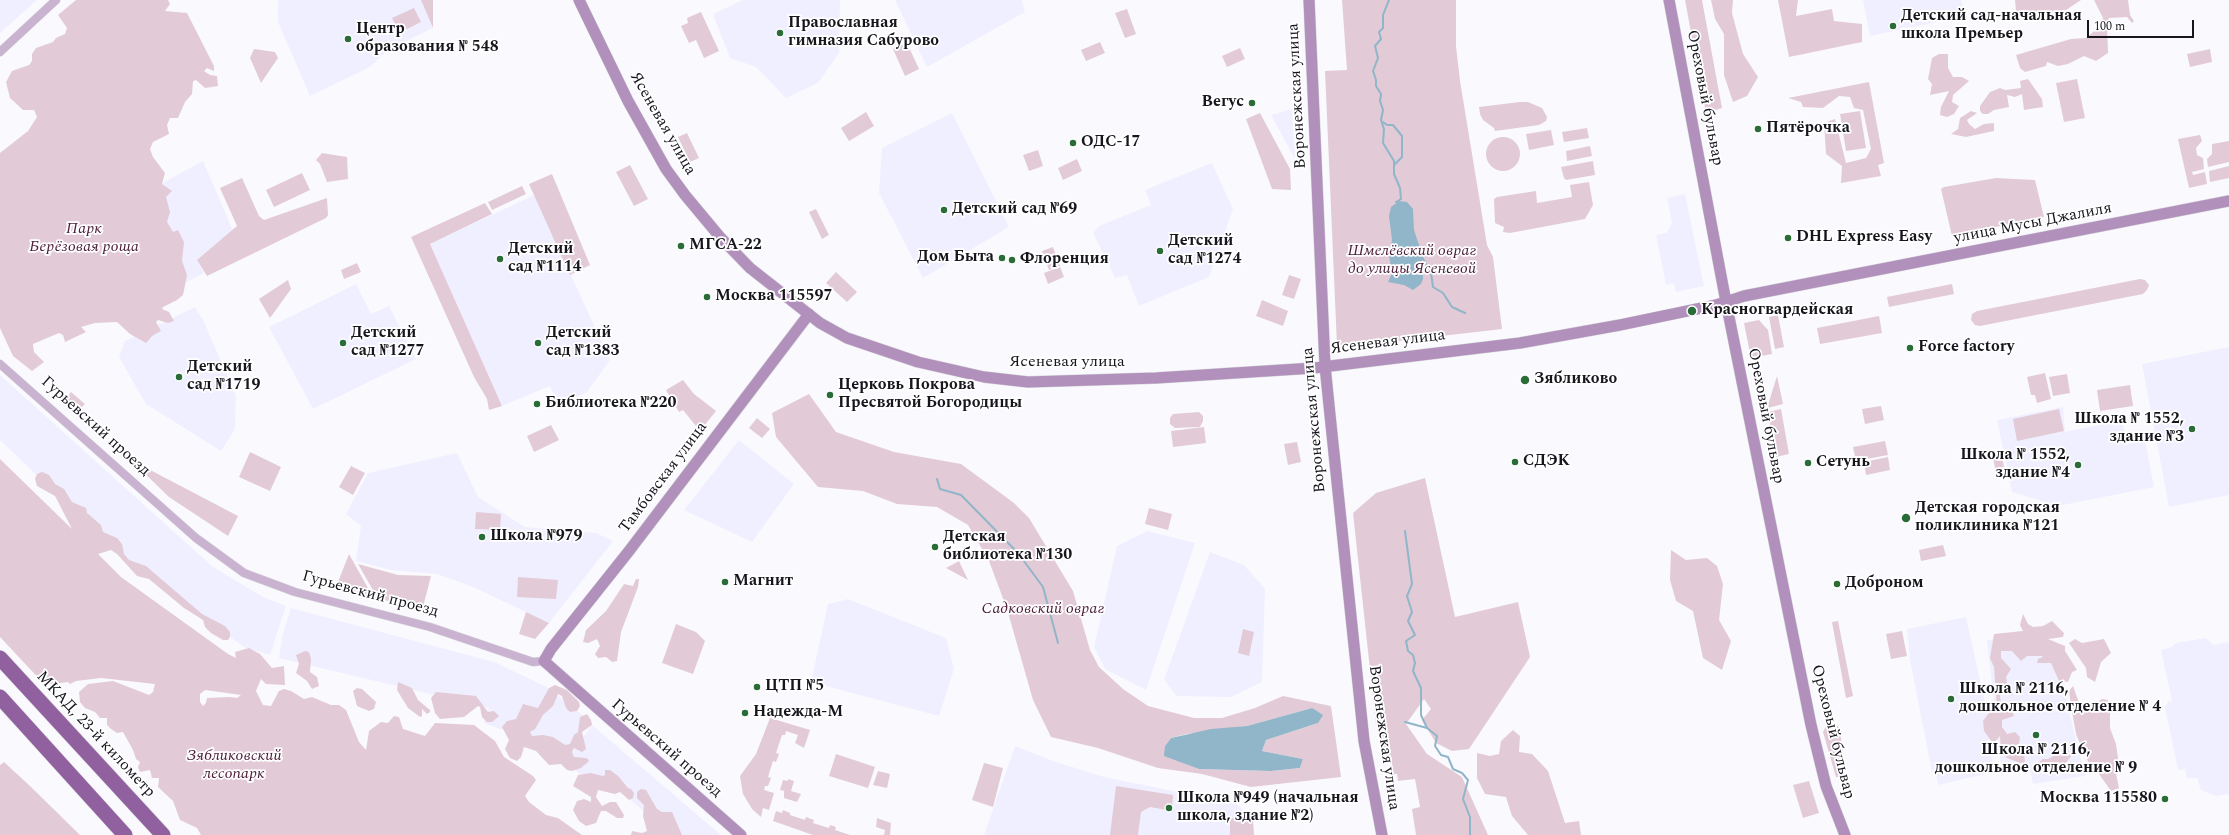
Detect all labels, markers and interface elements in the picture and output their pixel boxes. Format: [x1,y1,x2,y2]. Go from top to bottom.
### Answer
place label: Детский сад-начальная школа Премьер [1901,7,2082,45]
scale bar [2089,12,2196,38]
place label: Православная гимназия Сабурово [788,14,939,52]
text: 100 m [2094,17,2125,36]
place label: Центр образования № 548 [356,20,499,58]
marker: Детский сад-начальная школа Премьер [1888,21,1898,31]
street label: Воронежская улица [1285,23,1311,169]
marker: Православная гимназия Сабурово [775,28,785,38]
street label: Ореховый бульвар [1681,29,1727,167]
marker: Центр образования № 548 [343,34,353,44]
street label: Ясеневая улица [625,69,699,179]
place label: Вегус [1201,93,1244,113]
marker: Вегус [1247,98,1257,108]
place label: Пятёрочка [1766,119,1850,139]
marker: Пятёрочка [1753,124,1763,134]
place label: ОДС-17 [1081,133,1140,153]
marker: ОДС-17 [1068,138,1078,148]
street label: улица Мусы Джалиля [1952,199,2114,249]
place label: Детский сад №69 [952,200,1077,220]
marker: Детский сад №69 [939,205,949,215]
park label: Парк Берёзовая роща [29,220,139,258]
place label: DHL Express Easy [1796,228,1932,248]
place label: Детский сад №1274 [1168,232,1242,270]
marker: DHL Express Easy [1783,233,1793,243]
place label: МГСА-22 [689,236,762,256]
place label: Детский сад №1114 [508,240,582,278]
marker: МГСА-22 [676,241,686,251]
park label: Шмелёвский овраг до улицы Ясеневой [1348,242,1476,280]
marker: Детский сад №1274 [1155,246,1165,256]
place label: Дом Быта [917,248,994,268]
place label: Флоренция [1020,250,1109,270]
marker: Дом Быта [997,253,1007,263]
marker: Детский сад №1114 [495,254,505,264]
marker: Флоренция [1007,255,1017,265]
place label: Москва 115597 [715,287,833,307]
marker: Москва 115597 [702,292,712,302]
place label: Красногвардейская [1701,301,1853,321]
marker: Красногвардейская [1686,305,1698,317]
place label: Детский сад №1277 [351,324,425,362]
place label: Детский сад №1383 [546,324,620,362]
street label: Ясеневая улица [1329,326,1447,360]
marker: Детский сад №1277 [338,338,348,348]
marker: Детский сад №1383 [533,338,543,348]
place label: Force factory [1918,338,2014,358]
marker: Force factory [1905,343,1915,353]
street label: Воронежская улица [1299,346,1331,494]
street label: Ореховый бульвар [1742,347,1788,485]
street label: Ясеневая улица [1009,353,1125,373]
place label: Детский сад №1719 [187,358,261,396]
place label: Зябликово [1534,370,1617,390]
marker: Детский сад №1719 [174,372,184,382]
street label: Гурьевский проезд [36,373,154,481]
marker: Зябликово [1519,374,1531,386]
place label: Церковь Покрова Пресвятой Богородицы [838,376,1022,414]
marker: Церковь Покрова Пресвятой Богородицы [825,390,835,400]
place label: Библиотека №220 [545,394,677,414]
marker: Библиотека №220 [532,399,542,409]
place label: Школа № 1552, здание №3 [2074,410,2184,448]
street label: Тамбовская улица [616,419,712,537]
marker: Школа № 1552, здание №3 [2187,424,2197,434]
place label: Школа № 1552, здание №4 [1960,446,2070,484]
place label: СДЭК [1523,452,1570,472]
place label: Сетунь [1816,453,1870,473]
marker: СДЭК [1510,457,1520,467]
marker: Сетунь [1803,458,1813,468]
marker: Школа № 1552, здание №4 [2073,460,2083,470]
place label: Детская городская поликлиника №121 [1915,499,2060,537]
marker: Детская городская поликлиника №121 [1900,512,1912,524]
place label: Школа №979 [490,527,583,547]
place label: Детская библиотека №130 [943,528,1072,566]
marker: Школа №979 [477,532,487,542]
marker: Детская библиотека №130 [930,542,940,552]
street label: Гурьевский проезд [300,568,440,622]
place label: Магнит [733,572,793,592]
place label: Доброном [1845,574,1924,594]
marker: Магнит [720,577,730,587]
marker: Доброном [1832,579,1842,589]
park label: Садковский овраг [981,600,1105,620]
street label: Ореховый бульвар [1806,663,1858,801]
street label: Воронежская улица [1363,664,1403,812]
street label: МКАД, 23-й километр [31,668,159,802]
place label: ЦТП №5 [765,677,824,697]
place label: Школа № 2116, дошкольное отделение № 4 [1959,680,2161,718]
marker: ЦТП №5 [752,682,762,692]
marker: Школа № 2116, дошкольное отделение № 4 [1946,694,1956,704]
street label: Гурьевский проезд [607,696,725,802]
place label: Надежда-М [753,703,843,723]
marker: Надежда-М [740,708,750,718]
marker: Школа № 2116, дошкольное отделение № 9 [2031,730,2041,740]
place label: Школа № 2116, дошкольное отделение № 9 [1935,741,2137,779]
park label: Зябликовский лесопарк [186,747,282,785]
place label: Школа №949 (начальная школа, здание №2) [1177,789,1359,827]
place label: Москва 115580 [2039,789,2157,809]
marker: Москва 115580 [2160,794,2170,804]
marker: Школа №949 (начальная школа, здание №2) [1164,803,1174,813]

